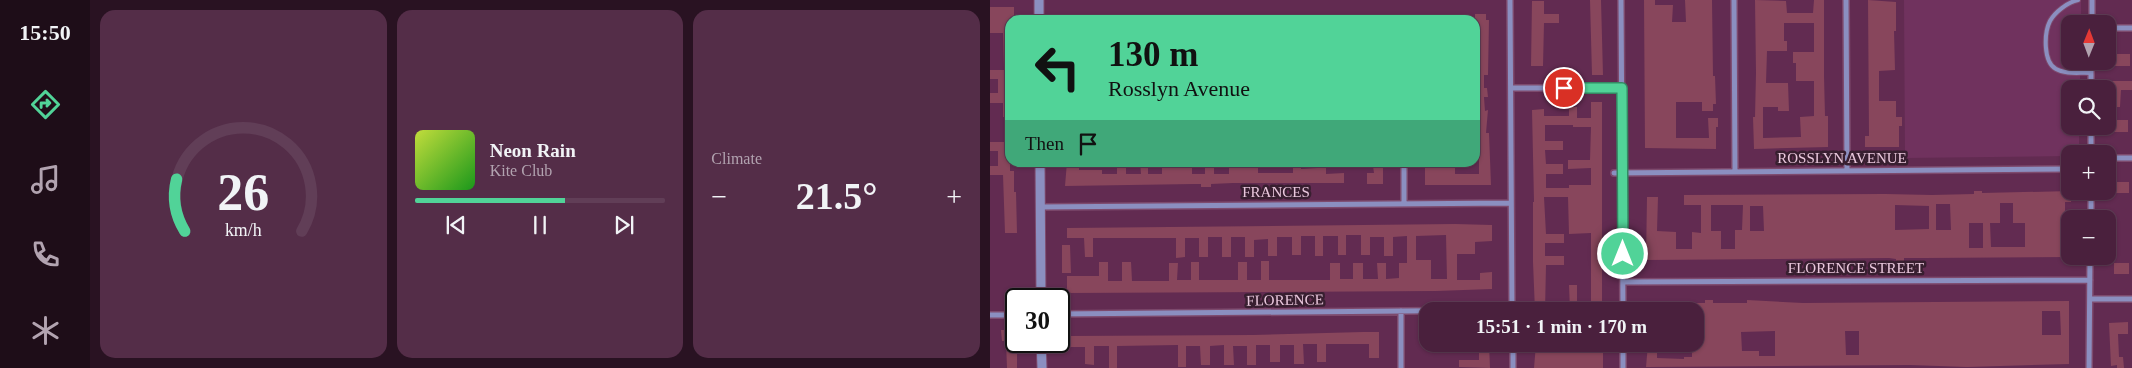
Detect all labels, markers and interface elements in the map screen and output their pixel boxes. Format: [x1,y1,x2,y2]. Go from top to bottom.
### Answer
north arrow [2061,15,2116,70]
map controls [2061,15,2116,265]
text: 15:50 [19,20,71,45]
icon: left [1025,35,1090,100]
text: 130 m [1108,35,1198,74]
pin [1543,67,1585,109]
icon: arrive [1550,74,1578,102]
text: Rosslyn Avenue [1108,76,1250,101]
button: search [2061,80,2116,135]
icon: directions [28,87,63,122]
icon: arrive [1074,130,1102,158]
text: Then [1025,133,1064,154]
text: Neon Rain [490,140,576,161]
button: + [2061,145,2116,200]
text: Climate [711,150,762,167]
street label: ROSSLYN AVENUE [1777,150,1907,166]
icon: music [28,162,63,197]
text: Kite Club [490,162,552,179]
text: 26 [217,164,269,221]
text: 21.5° [796,175,878,217]
text: − [711,181,727,212]
text: + [946,181,962,212]
street label: FRANCES [1242,184,1310,200]
button: − [2061,210,2116,265]
icon: previous [442,211,470,239]
icon: pause [526,211,554,239]
icon: next [610,211,638,239]
text: km/h [225,220,262,240]
position arrow [1596,227,1648,279]
icon: phone [28,237,63,272]
street label: FLORENCE STREET [1788,260,1924,276]
speed limit sign: 30 [1005,288,1070,353]
street label: FLORENCE [1246,291,1324,309]
icon: climate [28,313,63,348]
text: 15:51 · 1 min · 170 m [1476,316,1647,337]

